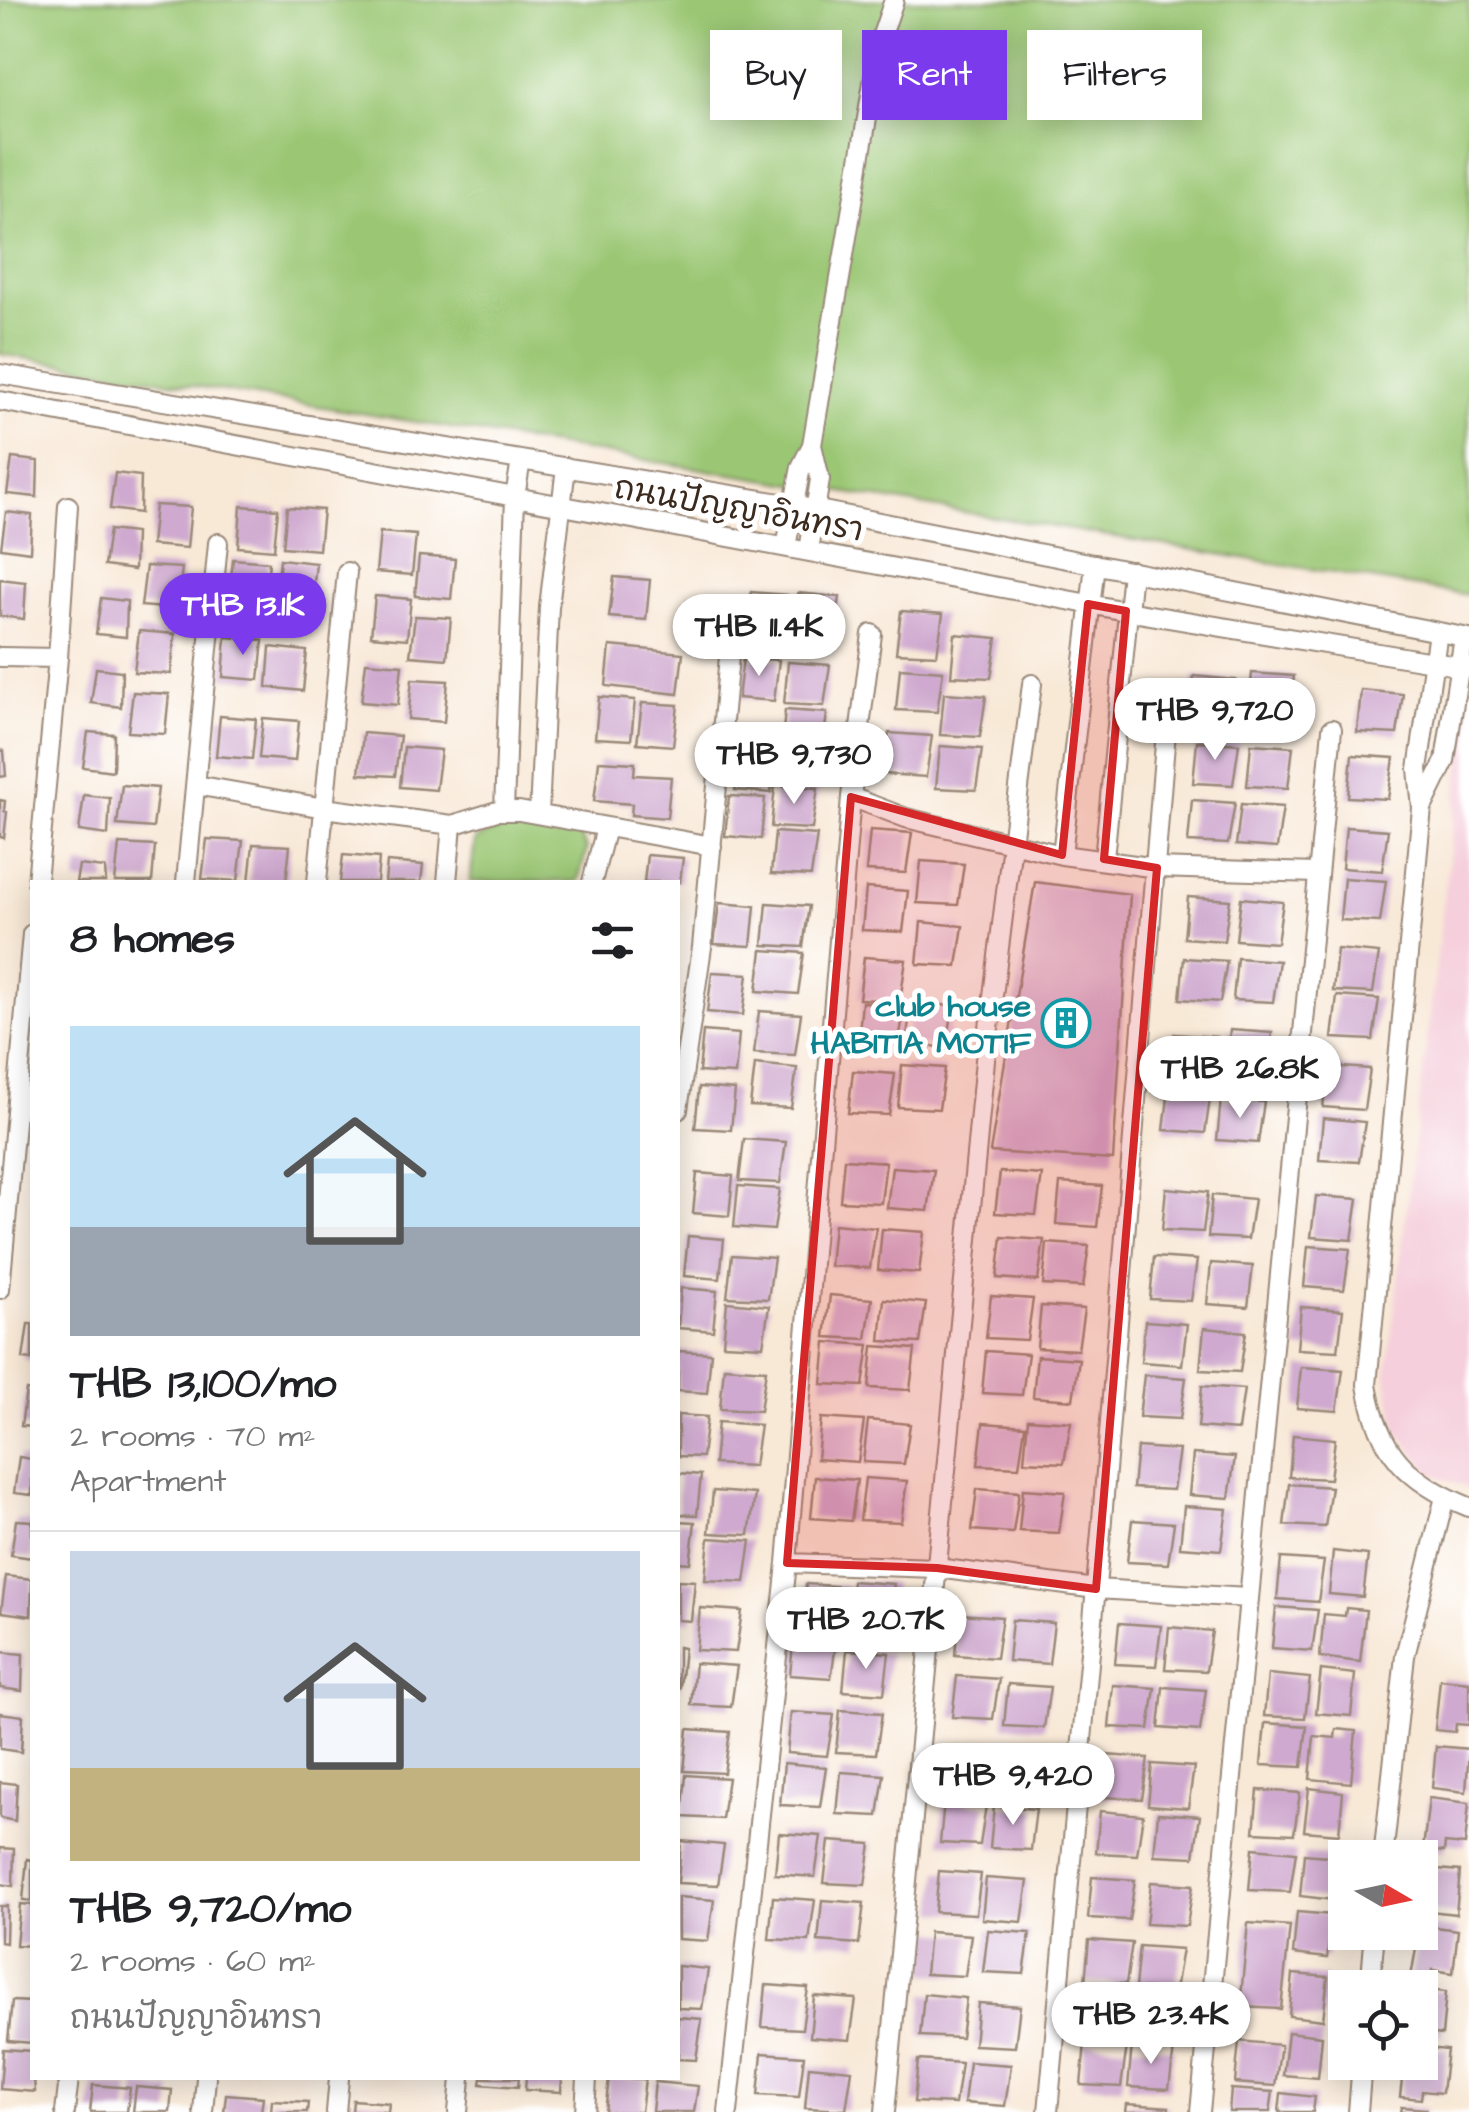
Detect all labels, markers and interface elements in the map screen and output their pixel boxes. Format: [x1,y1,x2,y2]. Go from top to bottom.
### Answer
chip: Buy [710,30,842,120]
chip: Rent [862,30,1007,120]
chip: Filters [1027,30,1202,120]
street label: ถนนปัญญาอินทรา [611,465,867,554]
pin: THB 13.1K [129,573,357,658]
text: THB 13.1K [181,583,305,628]
pin: THB 11.4K [645,594,873,679]
text: THB 11.4K [695,604,823,649]
pin: THB 9,720 [1101,678,1329,763]
text: THB 9,720 [1137,688,1293,733]
pin: THB 9,730 [680,722,908,807]
text: THB 9,730 [717,732,871,777]
text: 8 homes [70,911,235,969]
icon: filters [585,913,640,968]
place label: club house HABITIA MOTIF [811,984,1032,1066]
building icon: club house HABITIA MOTIF [1040,997,1092,1049]
pin: THB 26.8K [1126,1036,1354,1121]
text: THB 26.8K [1161,1046,1319,1091]
icon: home [265,1091,445,1271]
text: THB 13,100/mo [70,1356,336,1414]
text: 2 rooms · 70 m² [70,1414,315,1459]
text: Apartment [70,1459,226,1504]
pin: THB 20.7K [752,1587,980,1672]
text: THB 20.7K [788,1597,944,1642]
icon: home [265,1616,445,1796]
pin: THB 9,420 [899,1743,1127,1828]
text: THB 9,420 [933,1753,1093,1798]
north arrow [1328,1840,1438,1950]
map controls [1328,1840,1438,2080]
text: THB 9,720/mo [70,1881,351,1939]
text: 2 rooms · 60 m² [70,1939,316,1984]
button: locate [1328,1970,1438,2080]
pin: THB 23.4K [1037,1982,1265,2067]
text: THB 23.4K [1073,1992,1229,2037]
text: ถนนปัญญาอินทรา [70,1996,322,2041]

